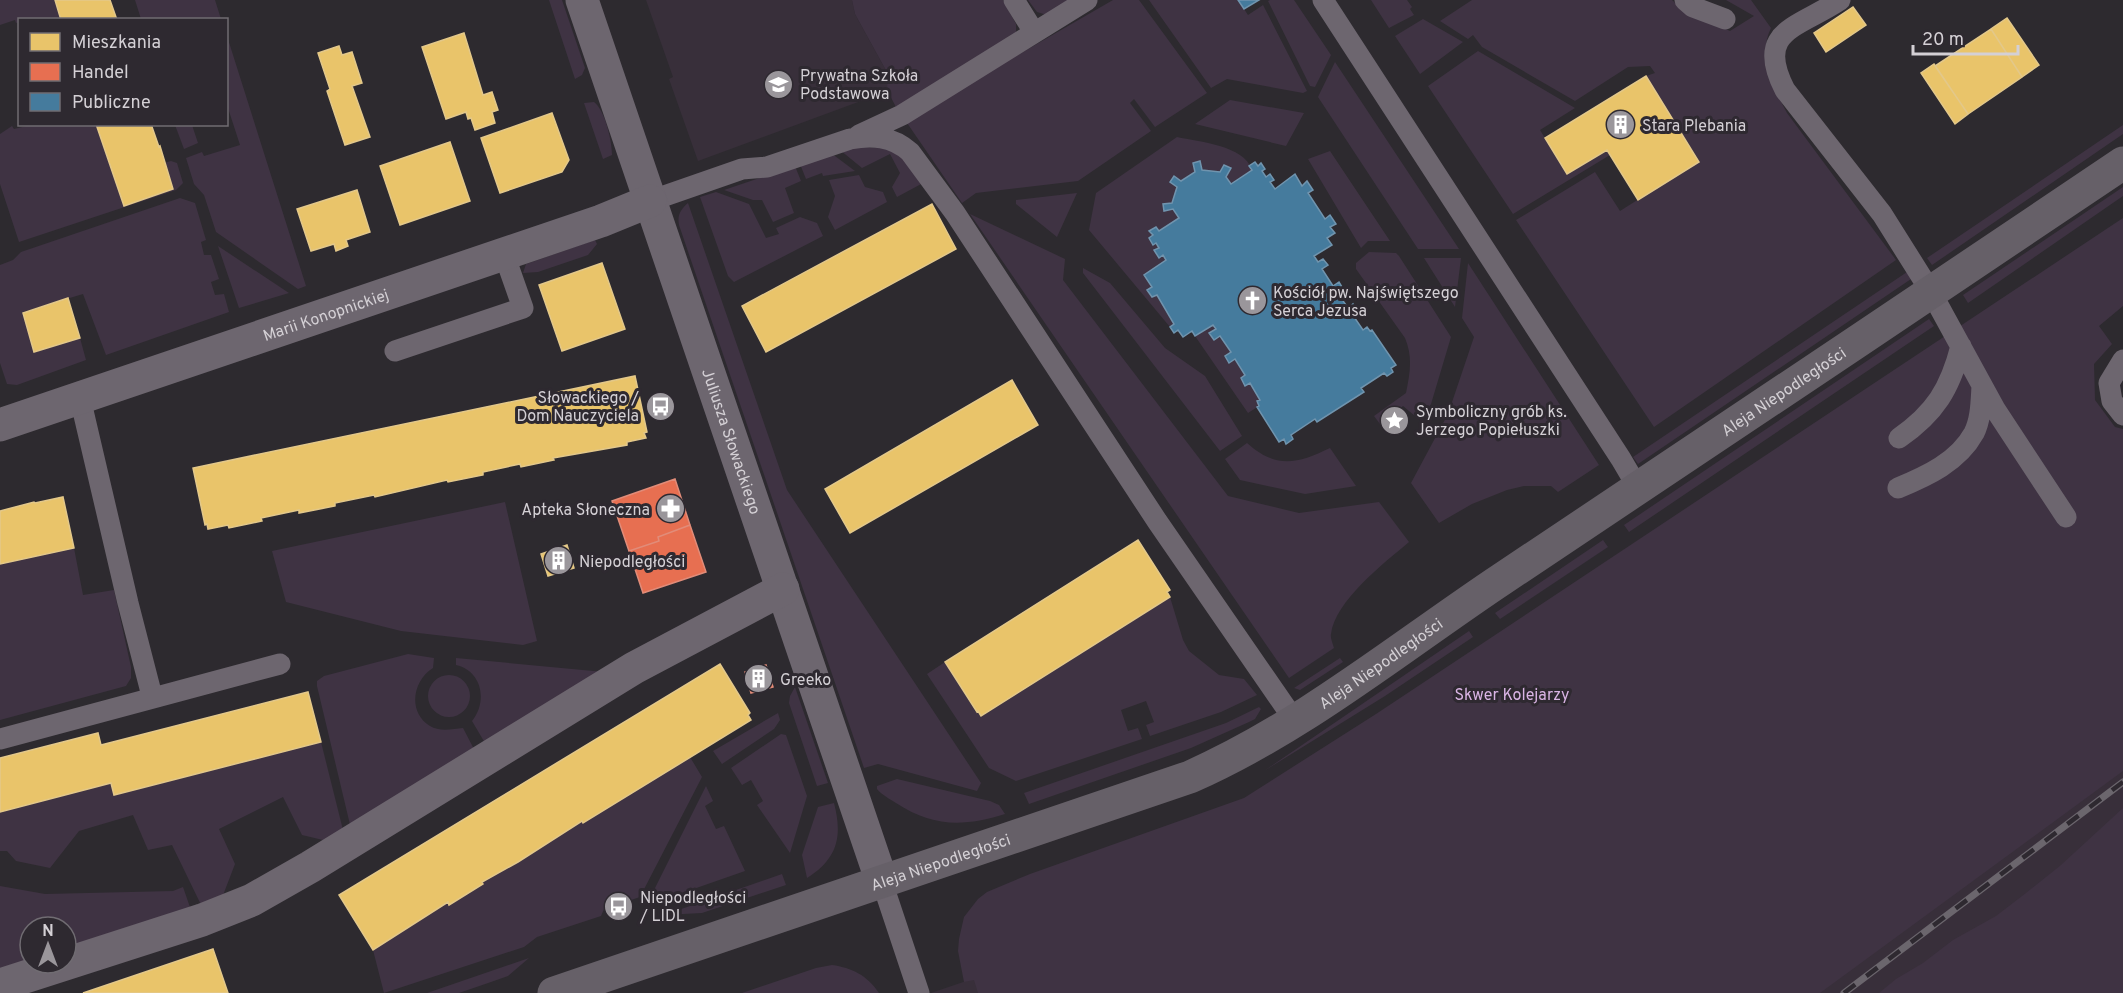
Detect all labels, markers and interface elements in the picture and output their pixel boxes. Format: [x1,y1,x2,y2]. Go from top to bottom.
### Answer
legend [18,18,228,126]
scale bar [1913,18,2018,56]
text: 20 m [1922,29,1964,52]
text: Mieszkania [72,32,161,55]
text: Handel [72,62,129,85]
place label: Prywatna Szkoła Podstawowa [800,67,918,105]
school or university icon: Prywatna Szkoła Podstawowa [763,68,795,100]
text: Publiczne [72,92,151,115]
building icon: Stara Plebania [1605,109,1637,141]
place label: Stara Plebania [1642,117,1746,137]
place label: Kościół pw. Najświętszego Serca Jezusa [1273,284,1459,322]
church icon: Kościół pw. Najświętszego Serca Jezusa [1236,285,1268,317]
street label: Marii Konopnickiej [261,286,392,347]
street label: Aleja Niepodległości [1718,344,1851,442]
street label: Juliusza Słowackiego [696,366,764,517]
place label: Słowackiego / Dom Nauczyciela [516,389,639,427]
bus stop icon: Słowackiego / Dom Nauczyciela [644,390,676,422]
place label: Symboliczny grób ks. Jerzego Popiełuszki [1416,403,1567,441]
place icon: Symboliczny grób ks. Jerzego Popiełuszki [1379,404,1411,436]
pharmacy icon: Apteka Słoneczna [655,493,687,525]
place label: Apteka Słoneczna [521,501,650,521]
building icon: Niepodległości [542,545,574,577]
place label: Niepodległości [579,553,685,573]
street label: Aleja Niepodległości [1316,615,1448,715]
building icon: Greeko [743,663,775,695]
place label: Greeko [780,671,831,691]
park label: Skwer Kolejarzy [1455,686,1569,706]
street label: Aleja Niepodległości [868,831,1013,897]
place label: Niepodległości / LIDL [639,889,746,927]
bus stop icon: Niepodległości / LIDL [603,890,635,922]
north arrow [18,915,78,975]
text: N [42,922,54,942]

